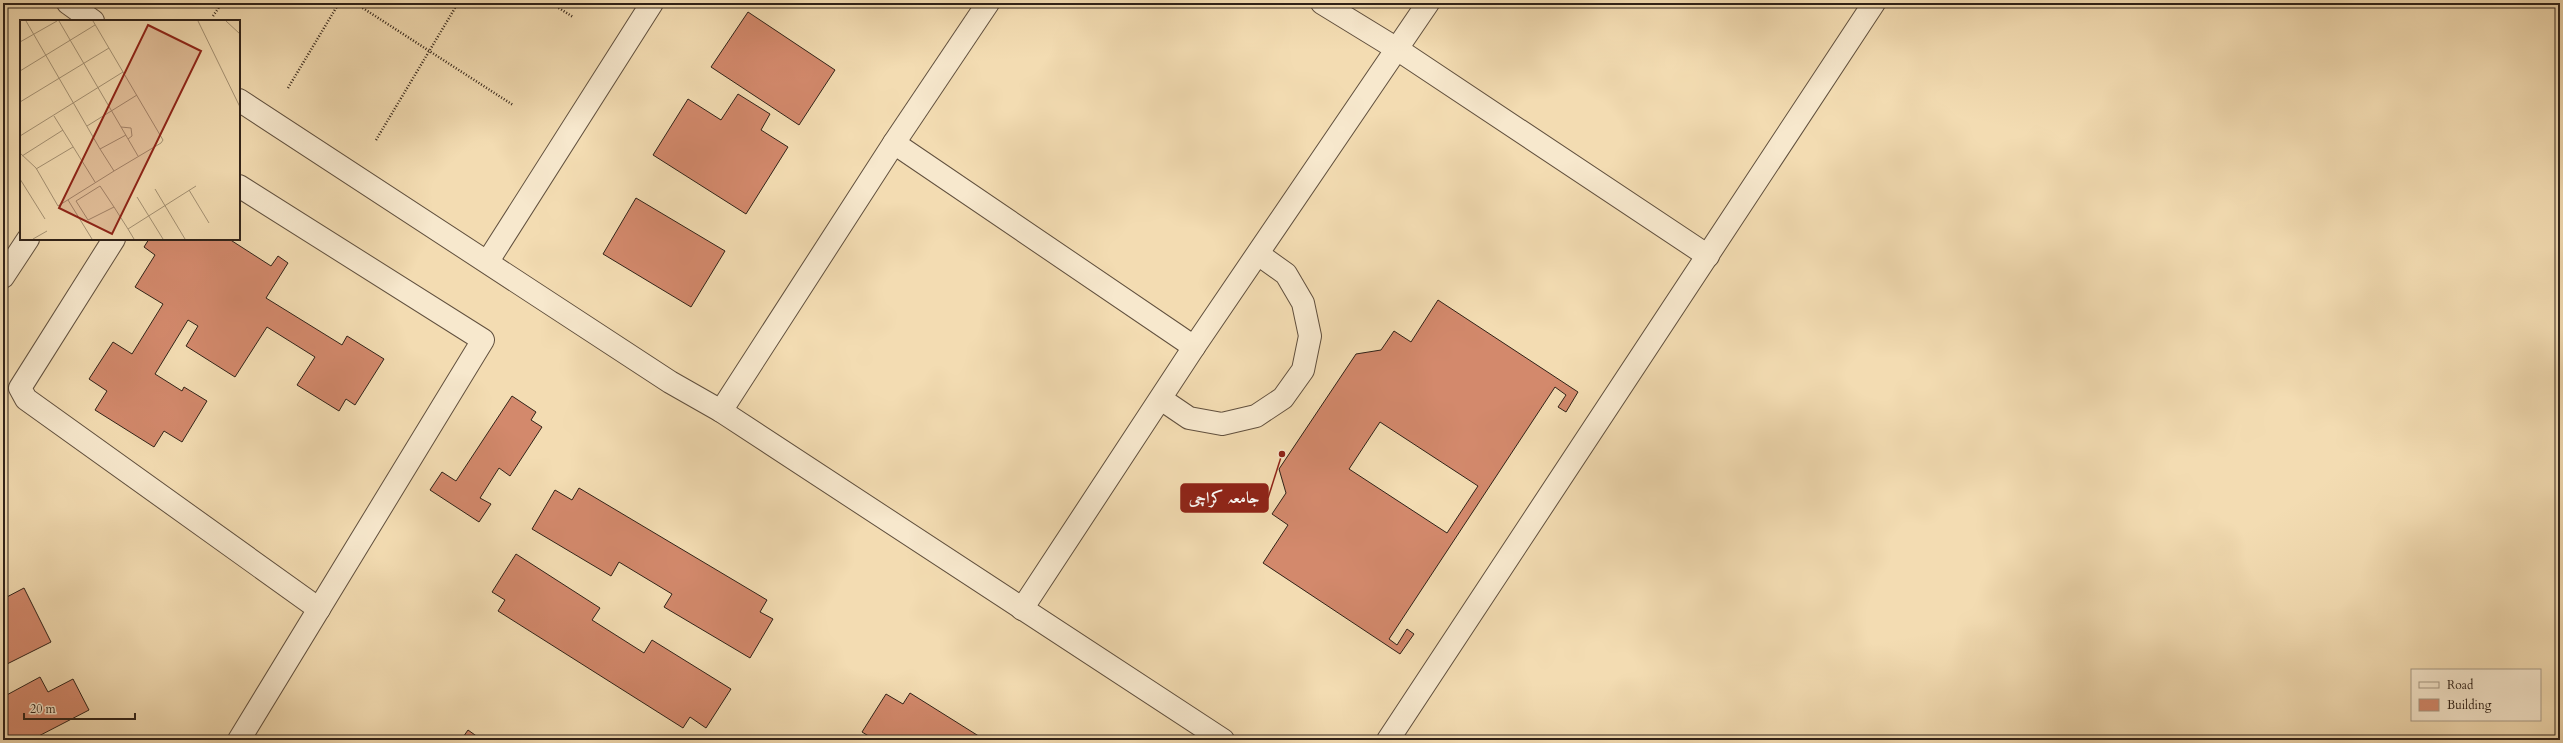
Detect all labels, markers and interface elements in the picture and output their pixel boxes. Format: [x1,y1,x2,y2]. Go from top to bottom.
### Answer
inset map [20,20,240,240]
callout: جامعہ کراچی [1181,484,1268,512]
text: جامعہ کراچی [1188,487,1260,509]
legend [2411,669,2541,721]
text: Road [2447,677,2474,693]
scale bar [24,695,135,721]
text: Building [2447,697,2492,713]
text: 20 m [30,701,57,717]

